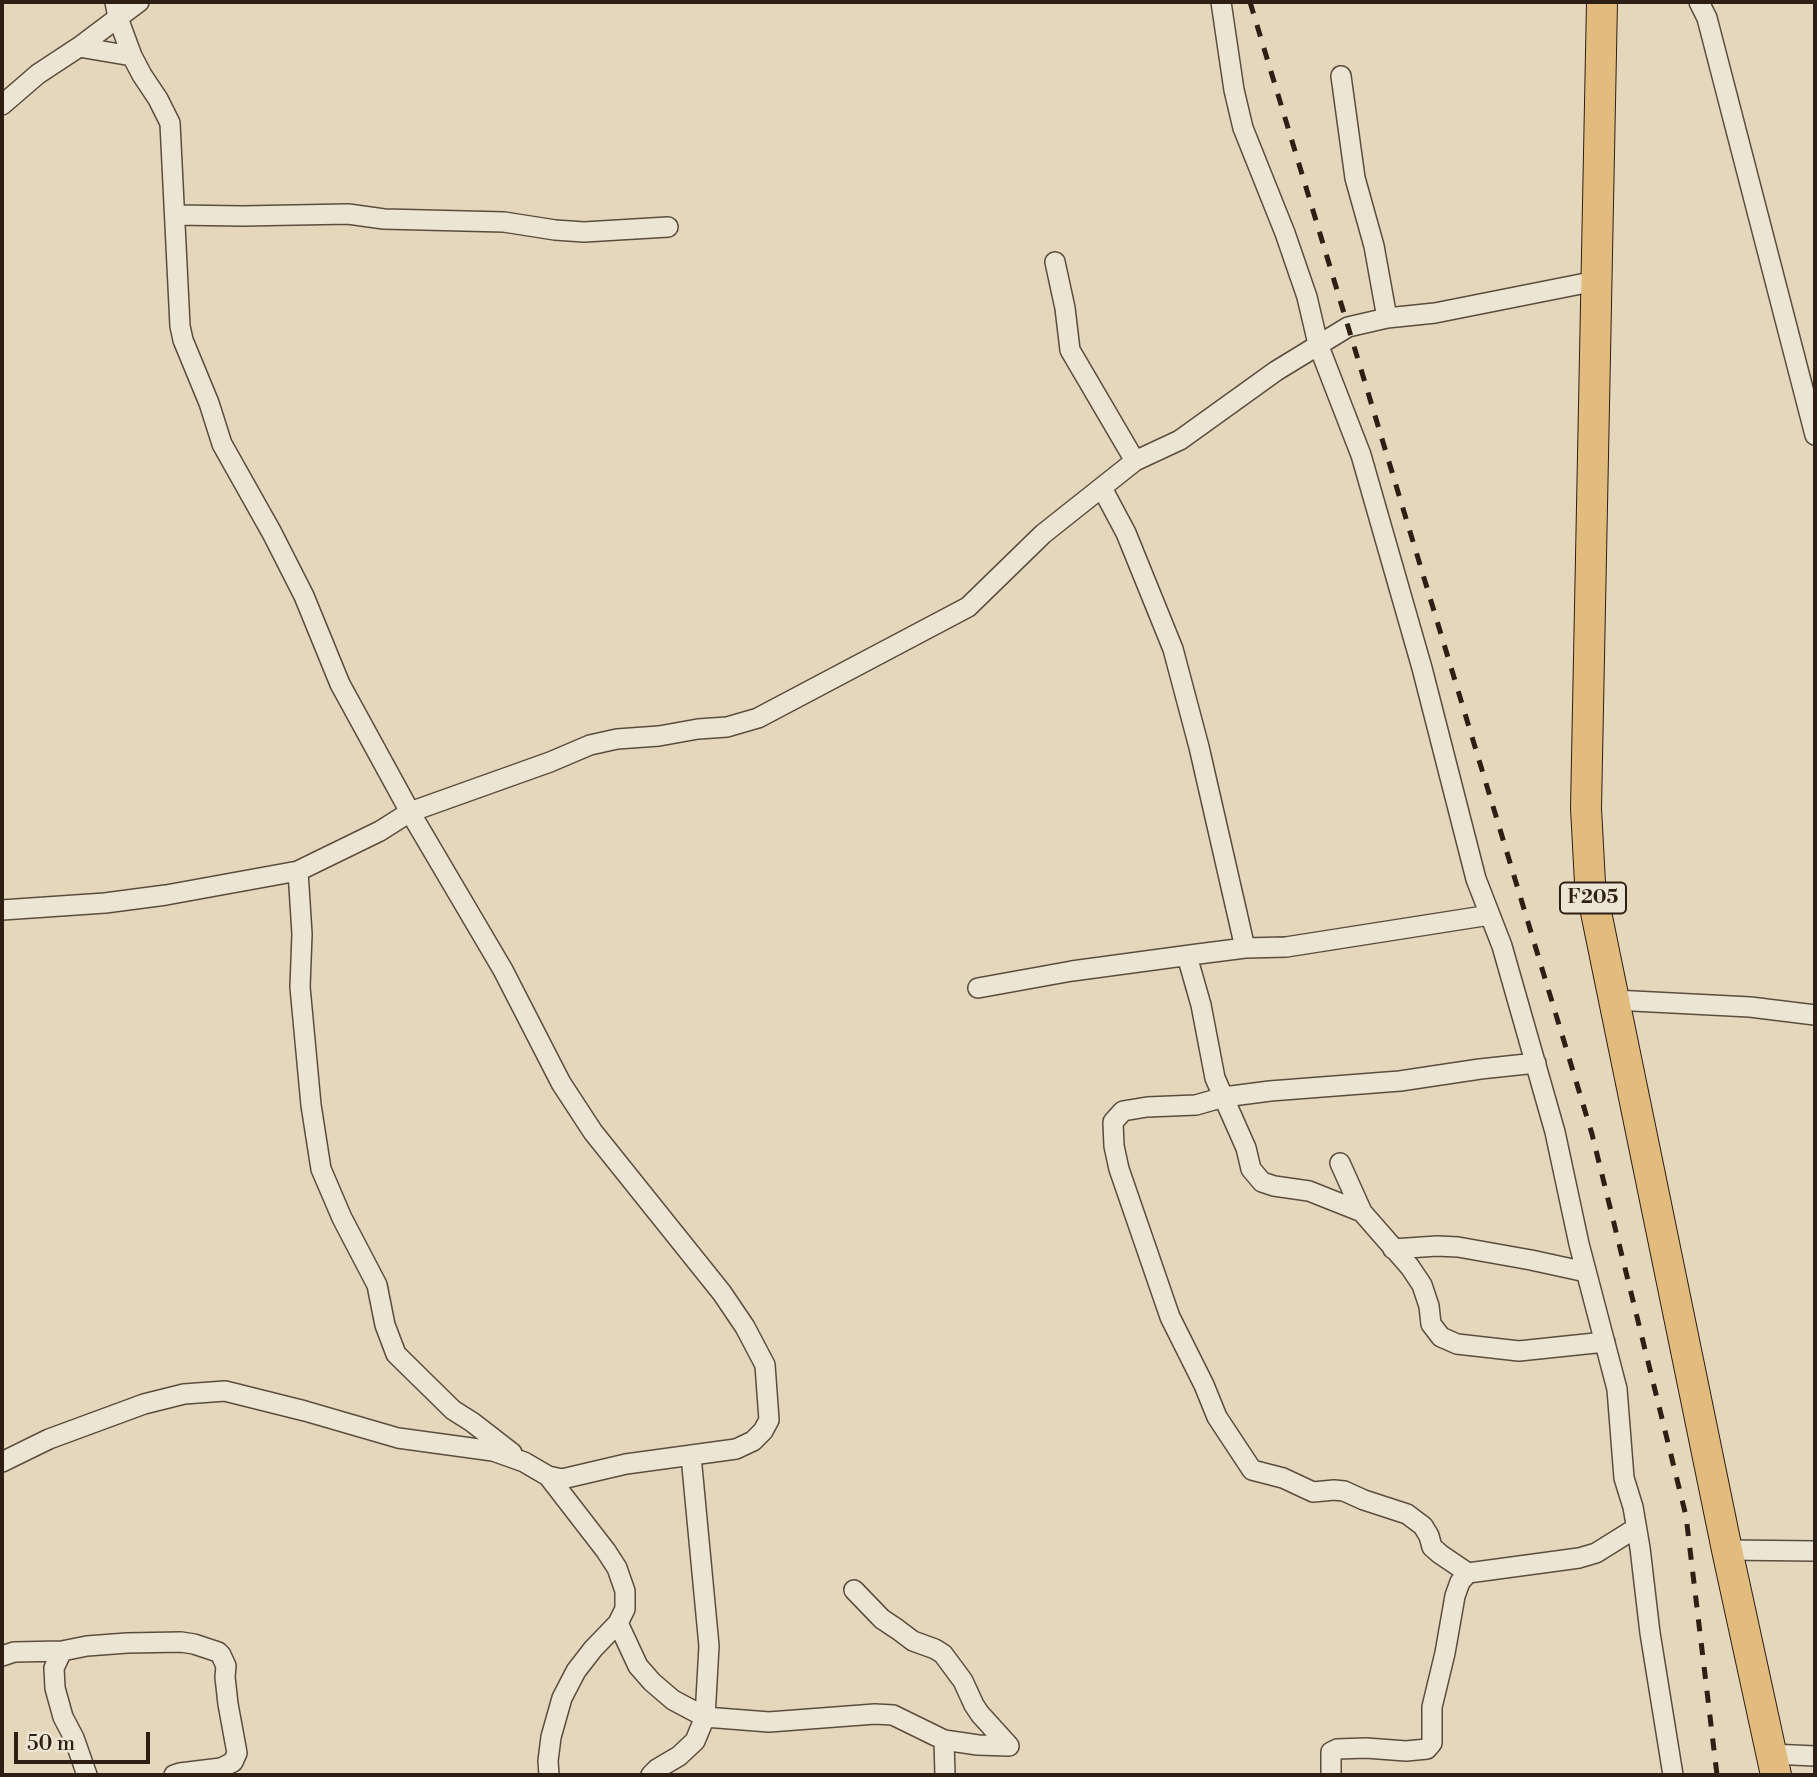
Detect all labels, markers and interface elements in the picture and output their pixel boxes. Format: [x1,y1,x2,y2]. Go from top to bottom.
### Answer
road number: F205 [1560,882,1626,914]
scale bar [18,1718,154,1762]
text: 50 m [27,1731,75,1757]

